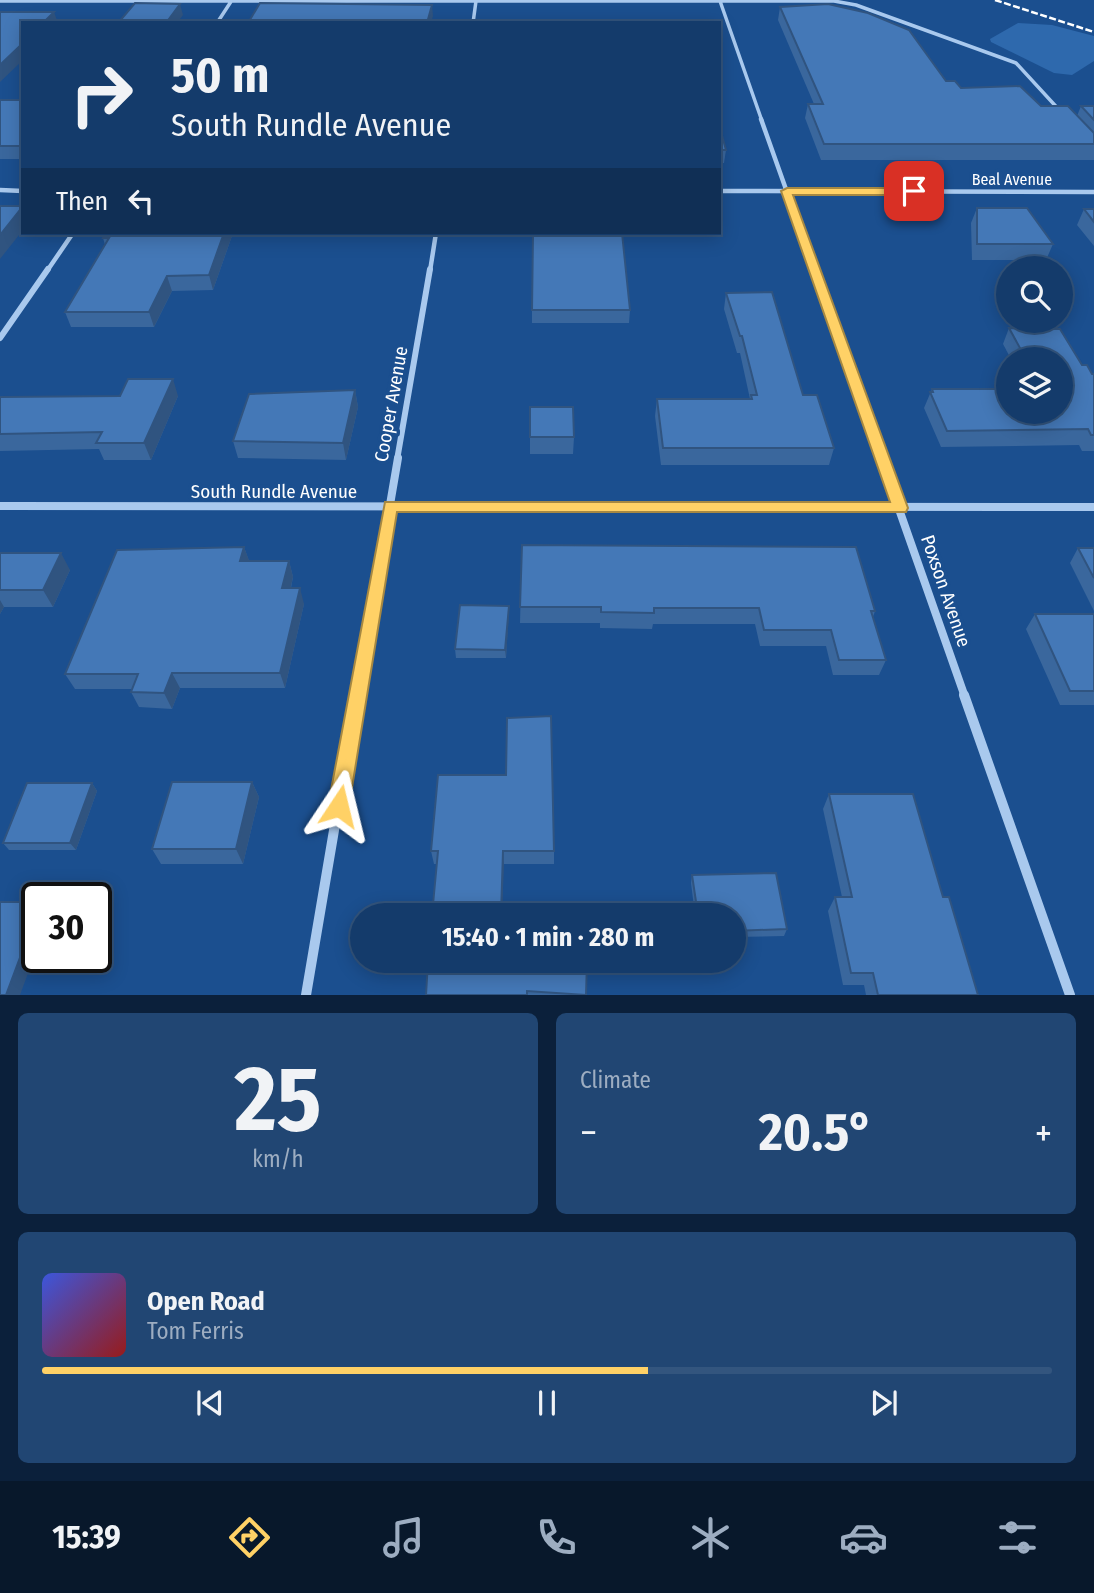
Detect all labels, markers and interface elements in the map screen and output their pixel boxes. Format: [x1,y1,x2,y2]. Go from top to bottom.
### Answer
text: 50 m [171,46,269,105]
icon: right [56,49,147,140]
text: South Rundle Avenue [171,106,451,144]
pin [884,161,944,221]
street label: Beal Avenue [972,170,1052,189]
icon: arrive [895,172,933,210]
icon: left [122,182,160,220]
text: Then [56,186,108,217]
map controls [996,256,1073,424]
button: search [996,256,1073,333]
street label: Cooper Avenue [370,344,412,464]
button: layers [996,347,1073,424]
street label: South Rundle Avenue [191,480,357,503]
street label: Poxson Avenue [916,532,976,650]
position arrow [302,769,376,843]
speed limit sign: 30 [21,882,112,973]
text: 15:40 · 1 min · 280 m [442,922,654,953]
text: 25 [235,1045,321,1154]
text: Climate [580,1066,651,1094]
text: 20.5° [759,1101,873,1164]
text: − [580,1110,597,1156]
text: + [1035,1110,1052,1156]
text: km/h [252,1145,304,1173]
text: Open Road [147,1286,265,1317]
text: Tom Ferris [147,1317,244,1345]
icon: previous [191,1384,229,1422]
icon: pause [528,1384,566,1422]
icon: next [865,1384,903,1422]
icon: directions [225,1513,274,1562]
icon: music [379,1513,428,1562]
icon: phone [532,1513,581,1562]
icon: climate [686,1513,735,1562]
icon: car [839,1513,888,1562]
icon: filters [993,1513,1042,1562]
text: 15:39 [52,1518,121,1556]

